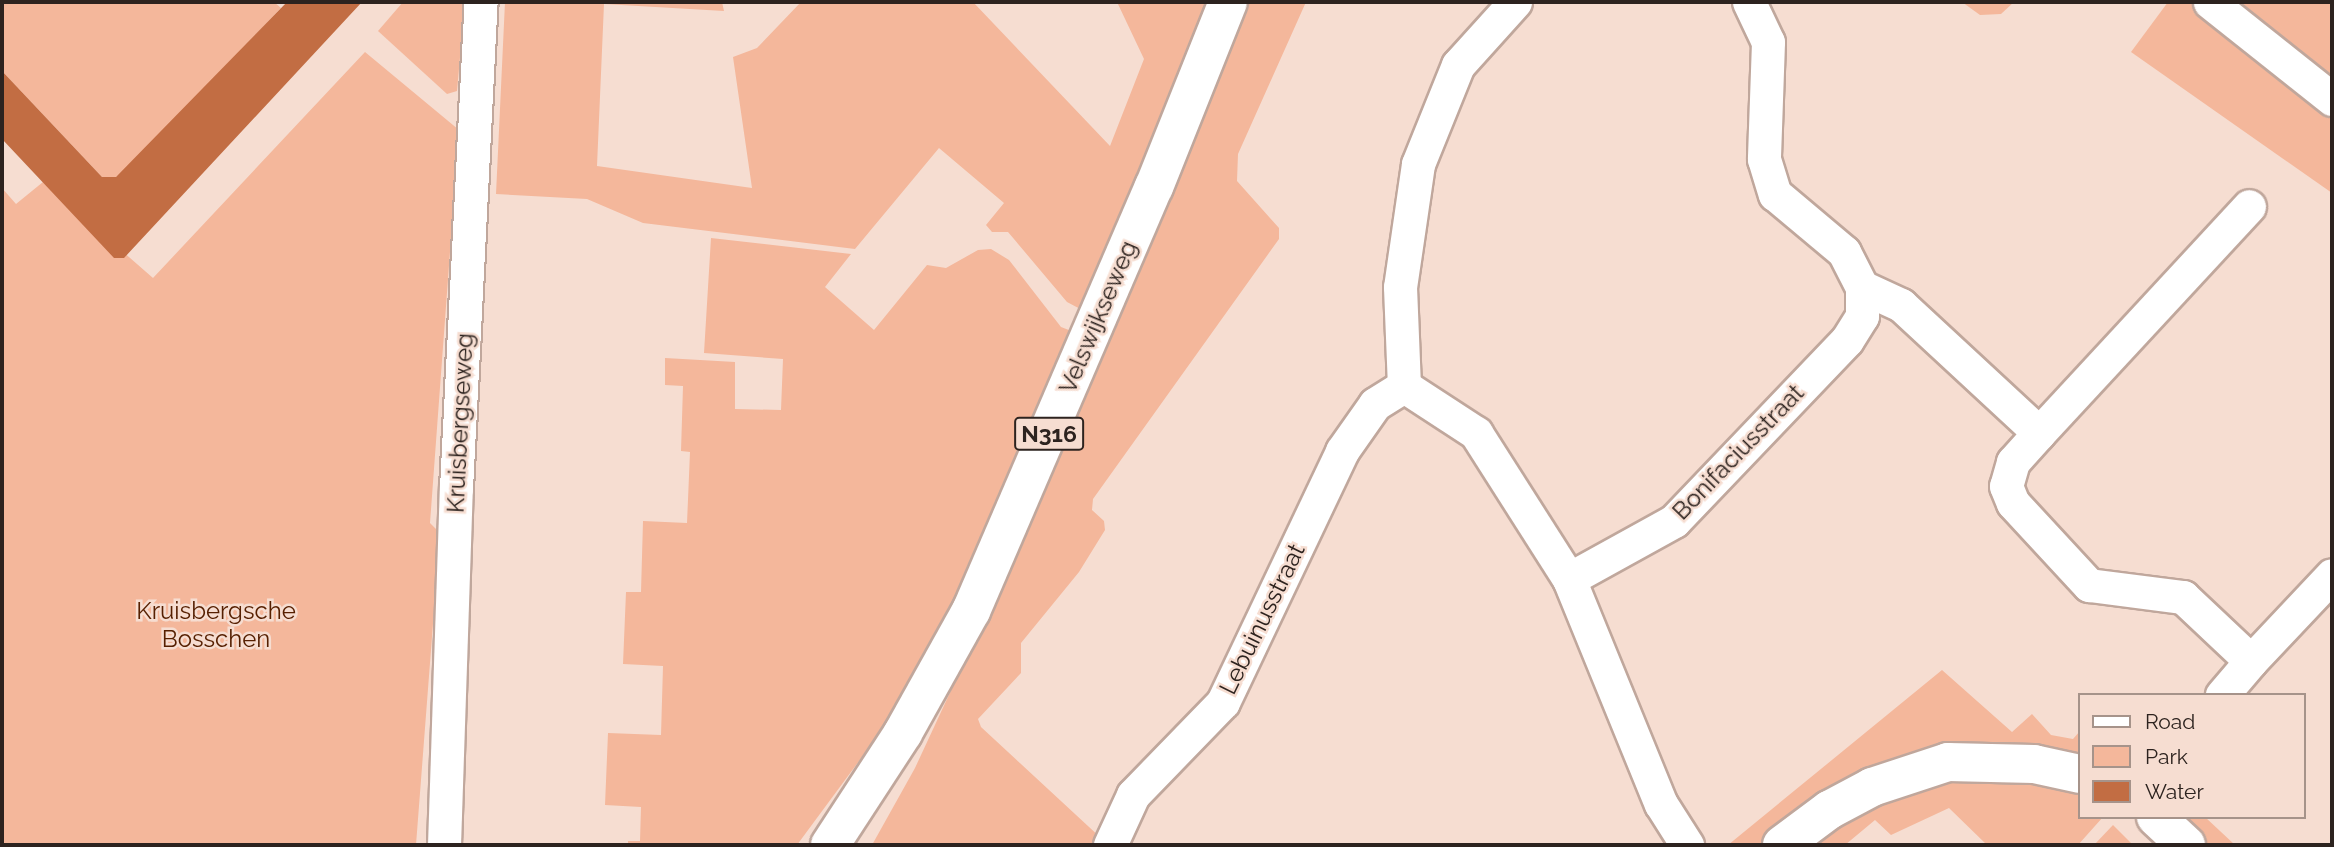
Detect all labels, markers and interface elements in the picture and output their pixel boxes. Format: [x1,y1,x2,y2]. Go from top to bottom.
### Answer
street label: Velswijkseweg [1053,236,1143,398]
street label: Kruisbergseweg [441,332,479,514]
street label: Bonifaciusstraat [1666,378,1810,526]
road number: N316 [1014,414,1084,454]
street label: Lebuinusstraat [1213,539,1311,699]
park label: Kruisbergsche Bosschen [136,597,296,653]
legend [2078,693,2306,819]
text: Road [2145,709,2195,734]
text: Park [2145,744,2188,769]
text: Water [2145,779,2204,804]

